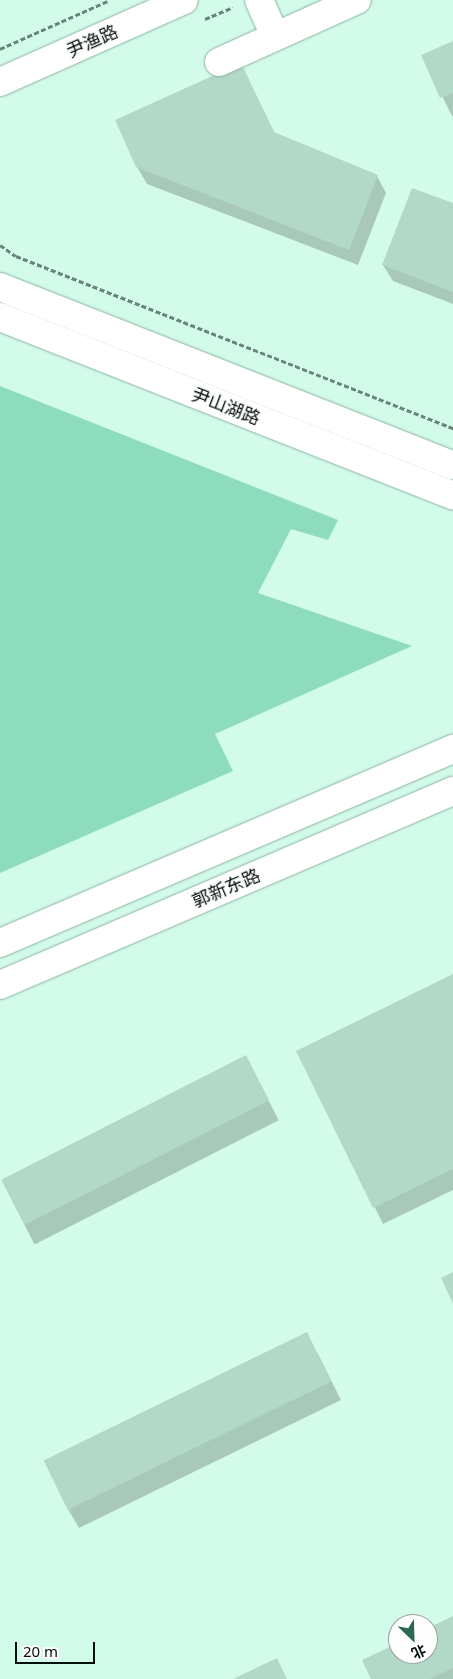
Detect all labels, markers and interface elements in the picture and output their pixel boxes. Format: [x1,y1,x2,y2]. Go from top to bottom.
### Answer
street label: 尹渔路 [63,20,121,62]
street label: 尹山湖路 [189,383,263,429]
street label: 郭新东路 [189,864,263,912]
north arrow [388,1614,438,1664]
scale bar [18,1632,98,1664]
text: 20 m [23,1641,58,1661]
text: 北 [409,1641,429,1664]

